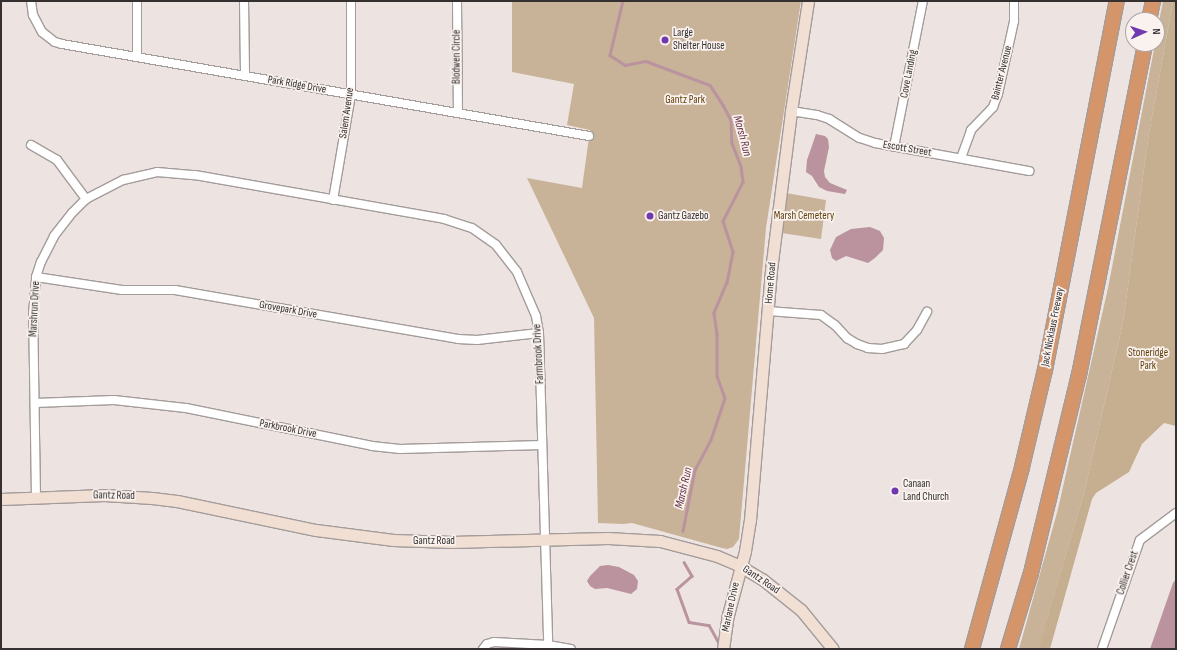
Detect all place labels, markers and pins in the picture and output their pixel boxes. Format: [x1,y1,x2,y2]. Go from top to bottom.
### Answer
place label: Large Shelter House [673,27,725,53]
marker: Large Shelter House [660,35,670,45]
place label: Gantz Gazebo [658,209,709,223]
marker: Gantz Gazebo [645,211,655,221]
place label: Canaan Land Church [903,478,949,504]
marker: Canaan Land Church [890,486,900,496]

